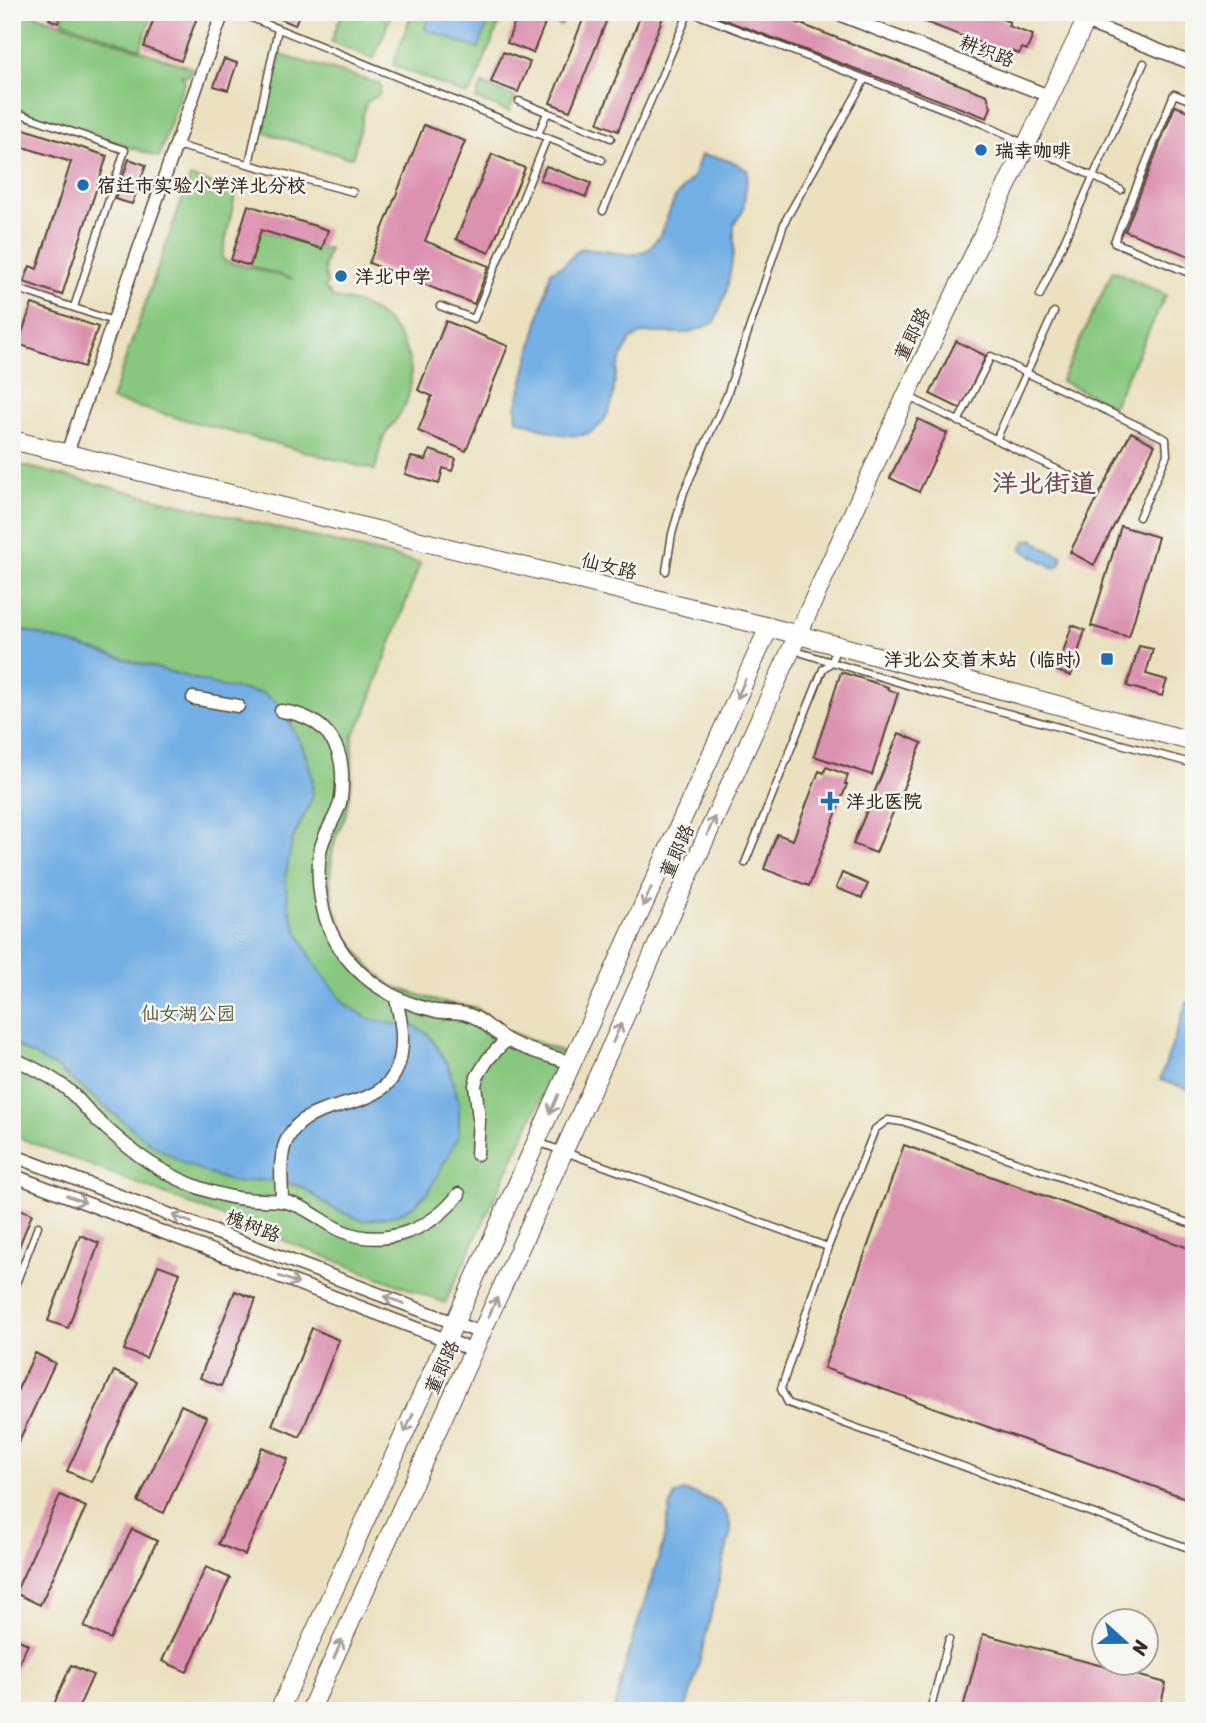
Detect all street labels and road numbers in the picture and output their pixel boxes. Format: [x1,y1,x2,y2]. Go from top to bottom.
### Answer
street label: 耕织路 [954,25,1020,77]
street label: 董郎路 [885,301,939,367]
street label: 仙女路 [577,543,641,589]
street label: 董郎路 [650,818,704,884]
street label: 槐树路 [220,1200,286,1252]
street label: 董郎路 [415,1334,469,1400]

